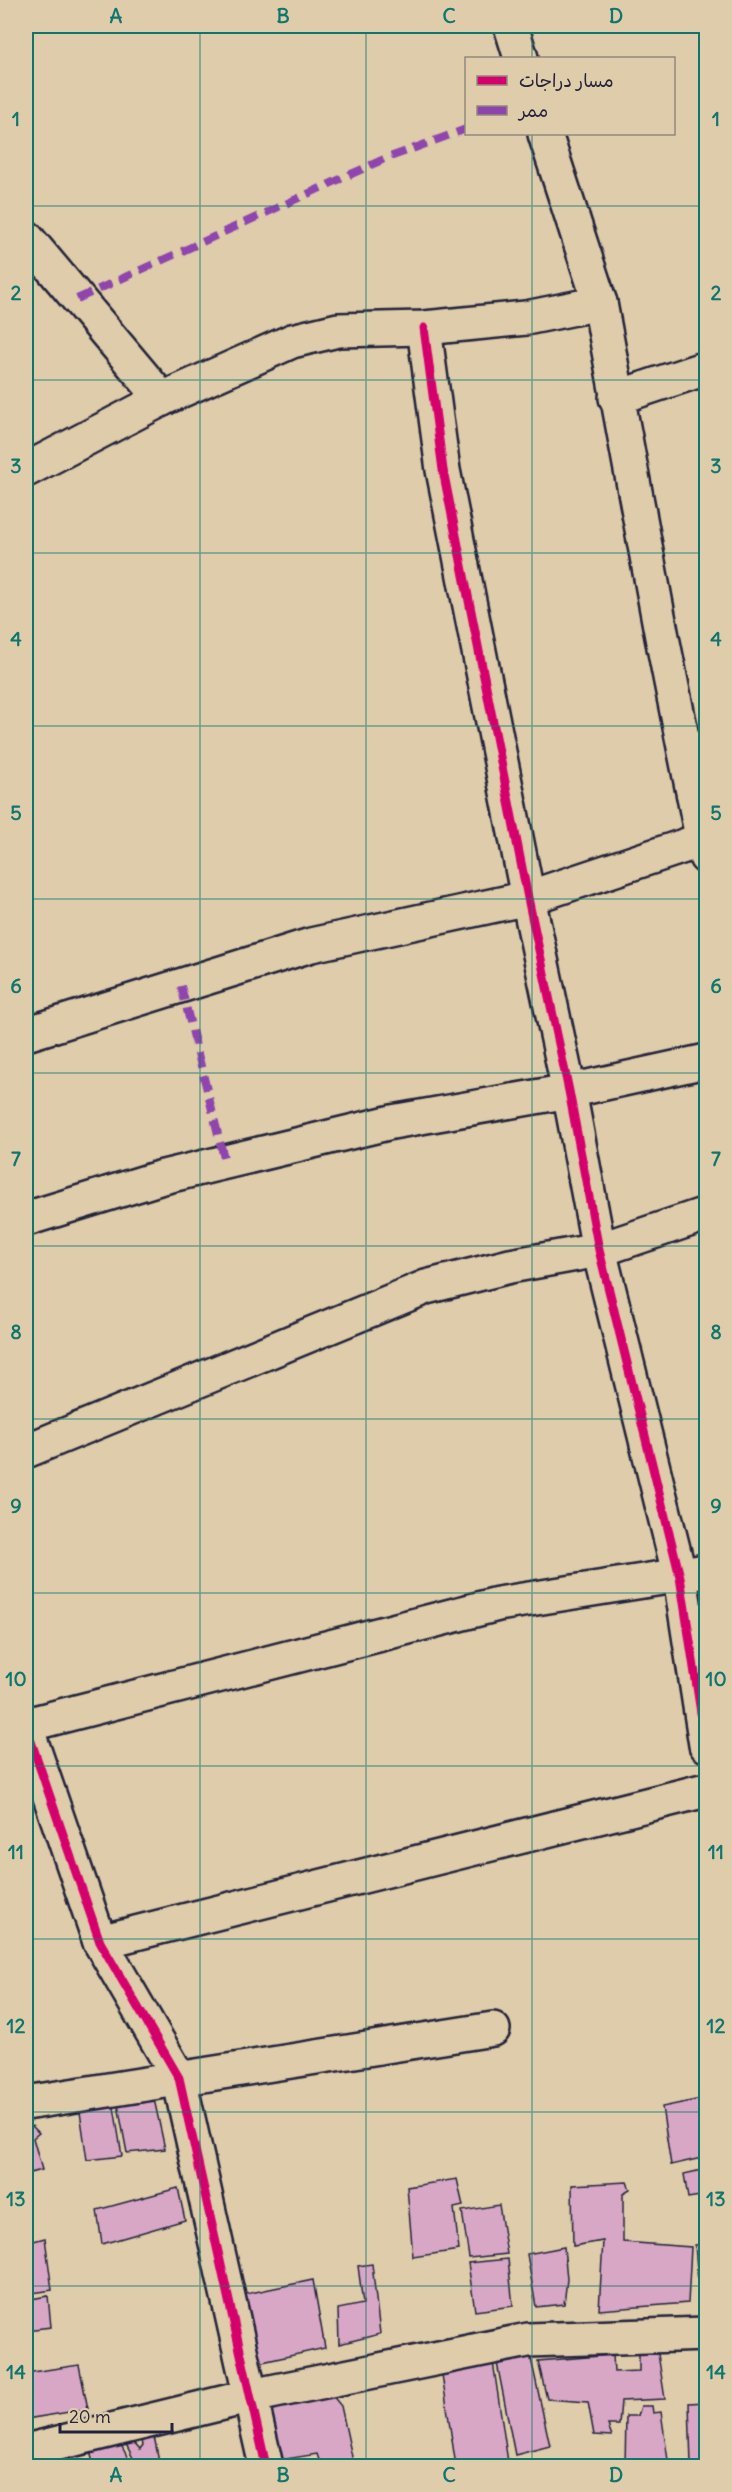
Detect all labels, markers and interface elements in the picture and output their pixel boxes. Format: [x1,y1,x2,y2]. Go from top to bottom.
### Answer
text: A [110,3,123,28]
text: B [276,3,290,28]
text: C [442,3,456,28]
text: D [609,3,623,28]
legend [465,57,675,135]
text: مسار دراجات [519,69,614,92]
text: ممر [517,99,548,122]
text: 1 [12,106,20,131]
text: 1 [712,106,720,131]
text: 2 [11,280,22,305]
text: 2 [711,280,722,305]
text: 3 [10,453,22,478]
text: 3 [710,453,722,478]
text: 4 [10,626,22,651]
text: 4 [710,626,722,651]
text: 5 [10,800,22,825]
text: 5 [710,800,722,825]
text: 6 [10,973,22,998]
text: 6 [710,973,722,998]
text: 7 [11,1146,21,1171]
text: 7 [711,1146,721,1171]
text: 8 [10,1319,22,1344]
text: 8 [710,1319,722,1344]
text: 9 [10,1493,22,1518]
text: 9 [710,1493,722,1518]
text: 10 [5,1666,27,1691]
text: 10 [705,1666,727,1691]
text: 11 [8,1839,24,1864]
text: 11 [708,1839,724,1864]
text: 12 [7,2013,25,2038]
text: 12 [707,2013,725,2038]
text: 13 [6,2186,26,2211]
text: 13 [706,2186,726,2211]
text: 14 [6,2359,26,2384]
text: 14 [706,2359,726,2384]
scale bar [60,2396,172,2434]
text: 20 m [69,2405,111,2428]
text: A [110,2462,123,2487]
text: B [276,2462,290,2487]
text: C [442,2462,456,2487]
text: D [609,2462,623,2487]

